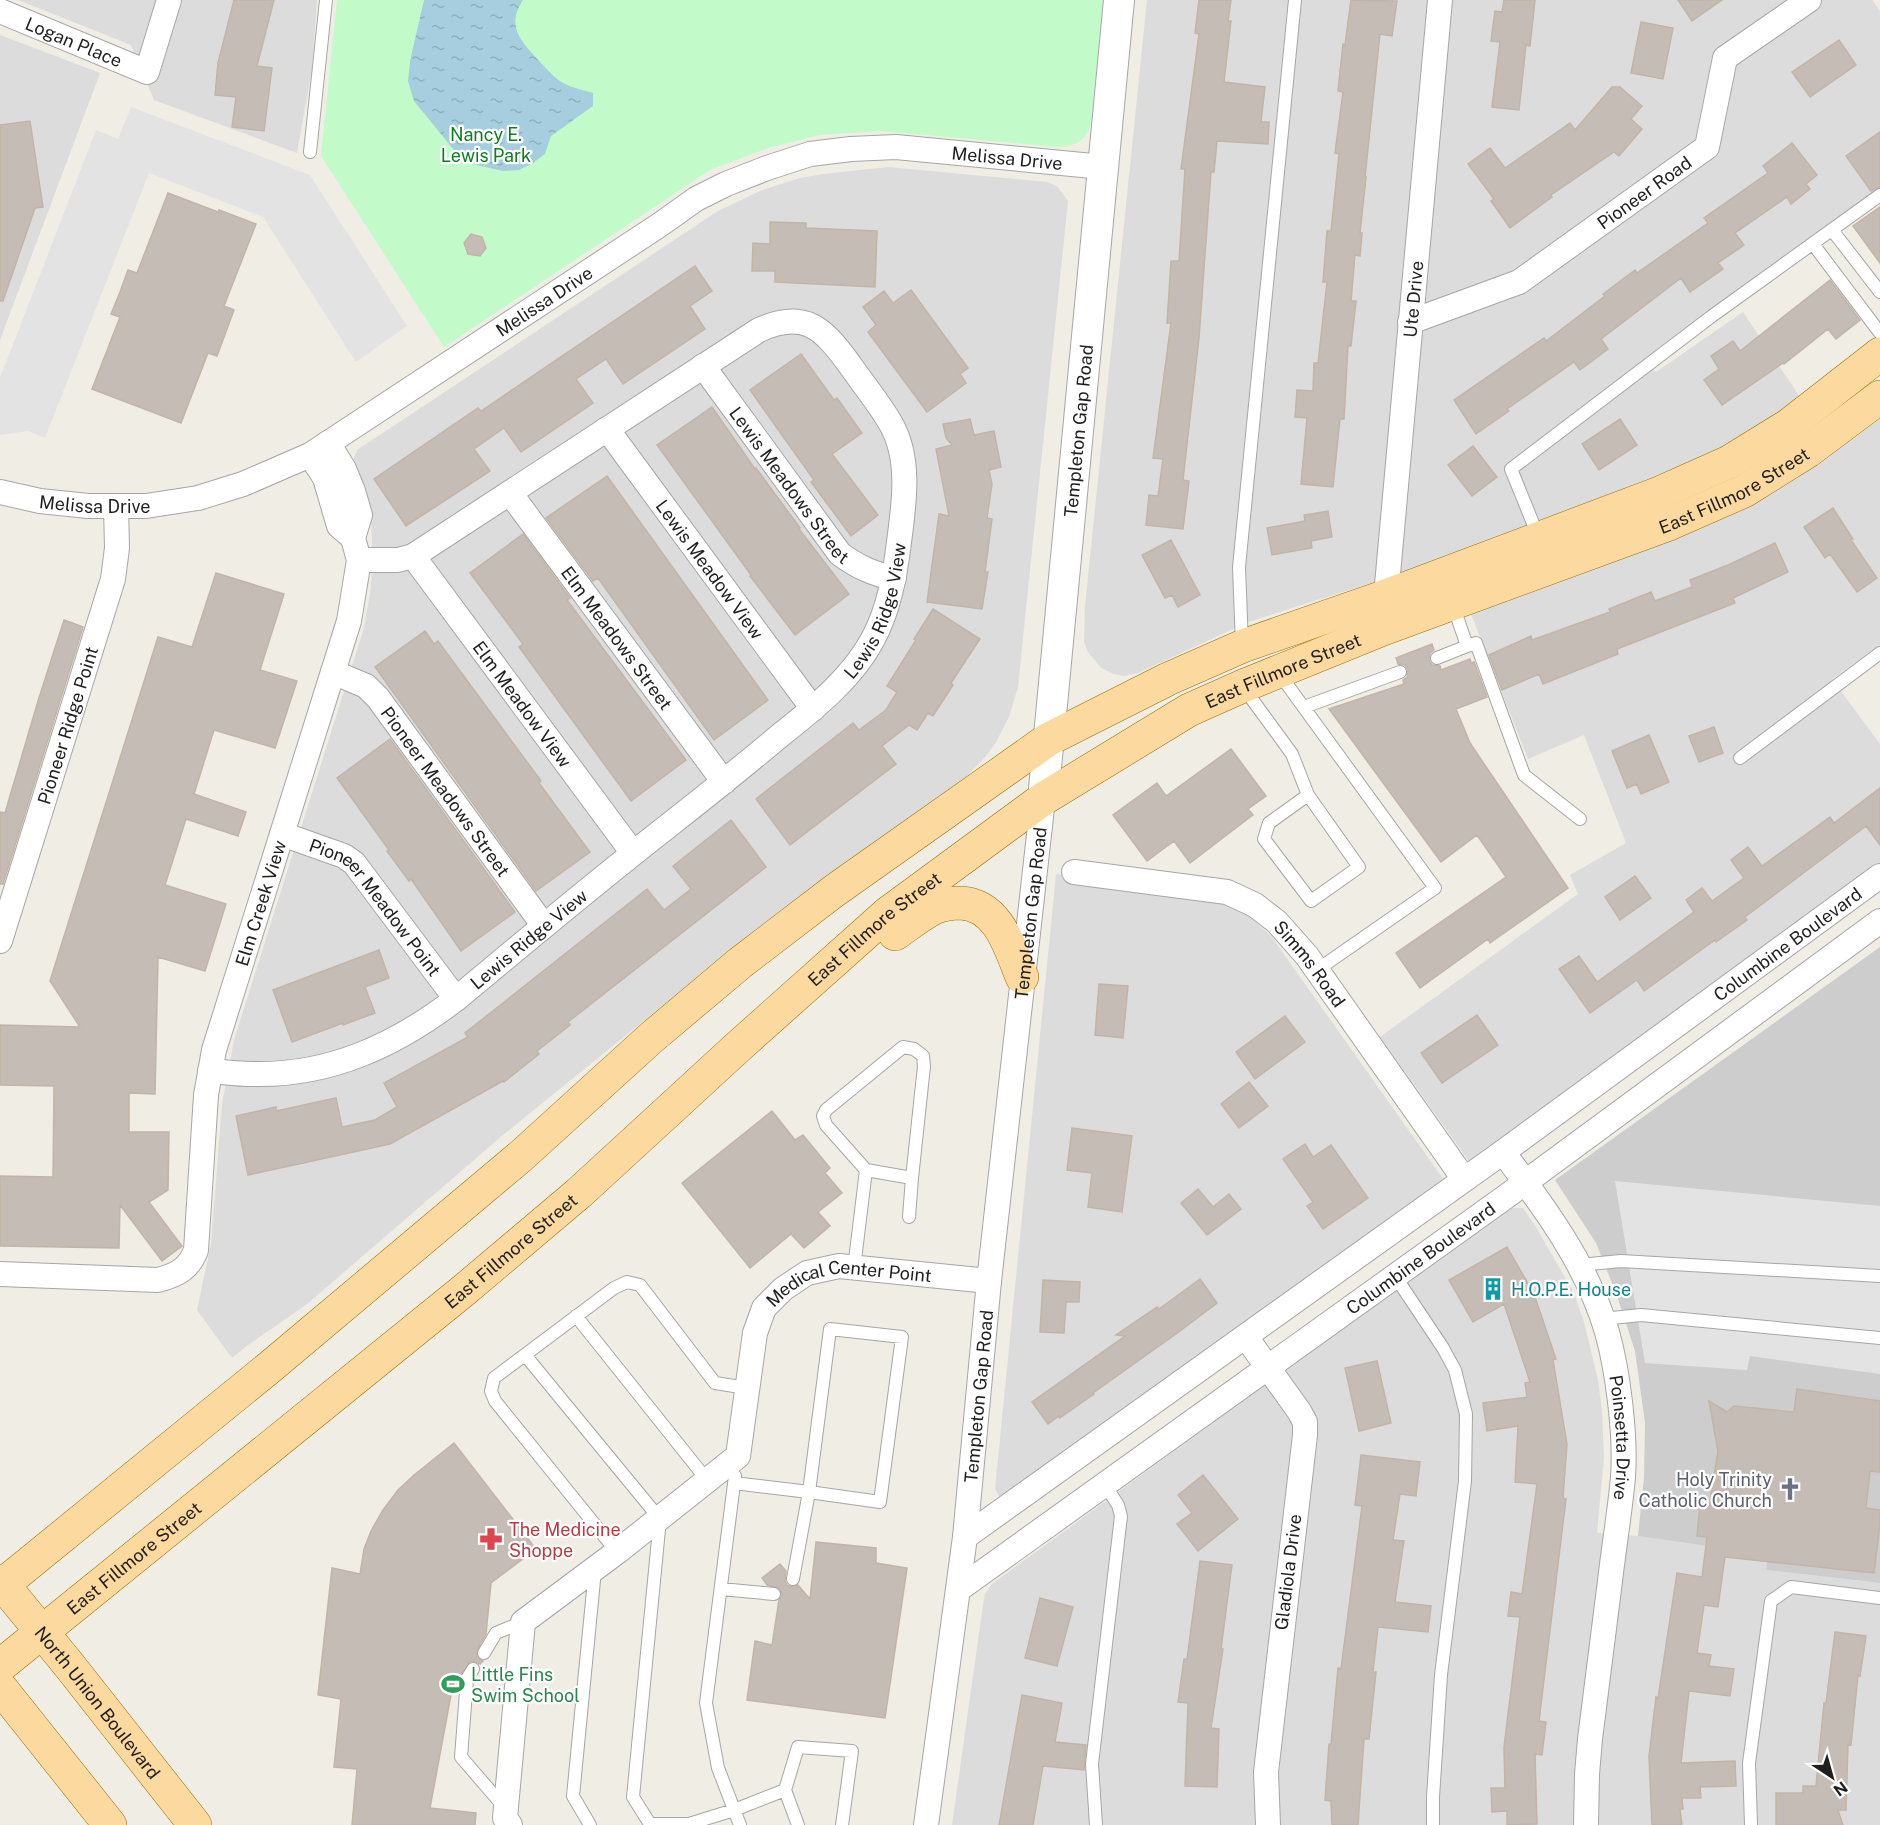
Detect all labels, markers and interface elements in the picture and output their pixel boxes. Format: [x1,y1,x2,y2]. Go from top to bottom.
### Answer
street label: Logan Place [22,12,125,71]
park label: Nancy E. Lewis Park [441,124,531,166]
street label: Melissa Drive [951,142,1064,174]
street label: Pioneer Road [1593,151,1695,233]
street label: Ute Drive [1399,260,1427,339]
street label: Melissa Drive [492,262,596,341]
street label: Templeton Gap Road [1059,343,1097,518]
street label: Lewis Meadows Street [726,402,853,568]
street label: East Fillmore Street [1656,443,1813,537]
street label: Melissa Drive [38,490,151,517]
street label: Lewis Meadow View [652,496,768,643]
street label: Lewis Ridge View [839,542,909,682]
street label: Elm Meadows Street [557,562,677,713]
street label: East Fillmore Street [1202,629,1364,712]
street label: Elm Meadow View [469,637,576,771]
street label: Pioneer Ridge Point [33,644,102,807]
street label: Pioneer Meadows Street [377,702,515,880]
street label: Templeton Gap Road [1010,826,1050,1000]
street label: Pioneer Meadow Point [307,834,445,980]
street label: Elm Creek View [231,838,290,969]
street label: East Fillmore Street [803,867,945,990]
street label: Columbine Boulevard [1709,883,1866,1005]
street label: Lewis Ridge View [466,885,591,993]
street label: Simms Road [1270,916,1350,1011]
street label: East Fillmore Street [440,1189,581,1313]
street label: Columbine Boulevard [1342,1197,1499,1318]
street label: Medical Center Point [761,1255,933,1311]
building icon: H.O.P.E. House [1480,1276,1506,1302]
place label: H.O.P.E. House [1511,1279,1631,1300]
street label: Templeton Gap Road [960,1309,997,1483]
street label: Poinsetta Drive [1606,1373,1634,1501]
place label: Holy Trinity Catholic Church [1638,1469,1772,1511]
church icon: Holy Trinity Catholic Church [1777,1476,1803,1502]
street label: East Fillmore Street [62,1497,205,1618]
street label: Gladiola Drive [1270,1513,1306,1631]
place label: The Medicine Shoppe [509,1519,621,1561]
pharmacy icon: The Medicine Shoppe [478,1526,504,1552]
street label: North Union Boulevard [31,1622,165,1783]
place label: Little Fins Swim School [471,1664,580,1706]
sports icon: Little Fins Swim School [440,1671,466,1697]
north arrow [1802,1747,1862,1807]
text: N [1830,1777,1851,1800]

